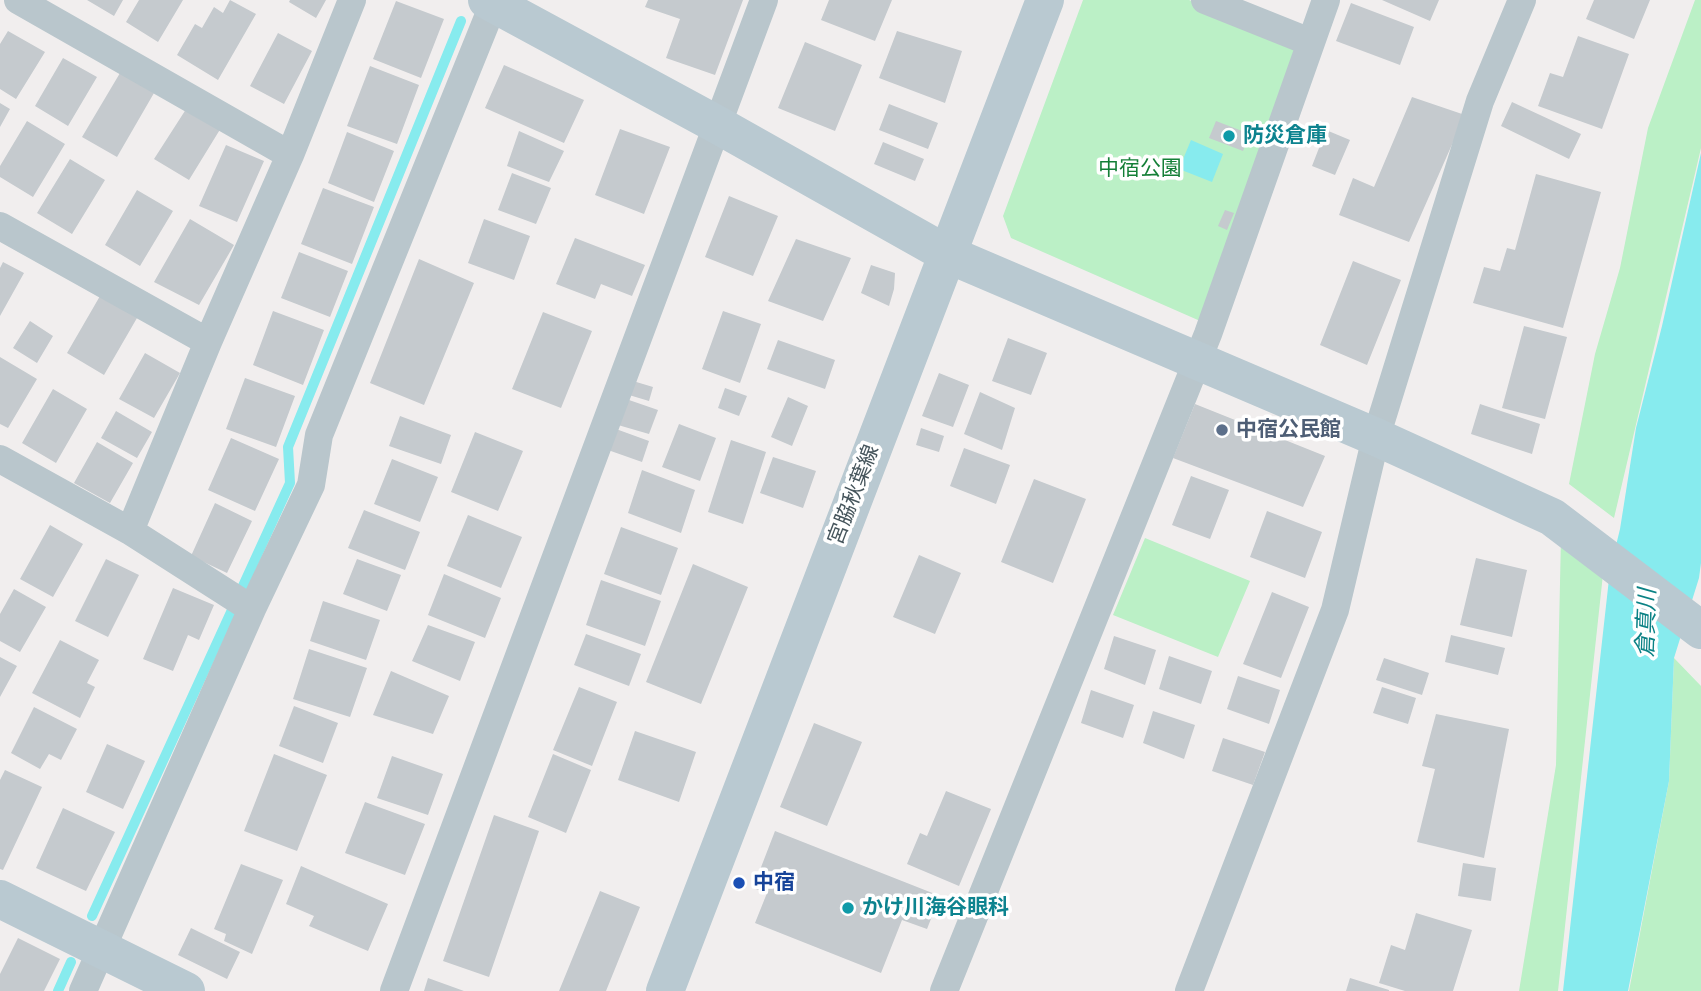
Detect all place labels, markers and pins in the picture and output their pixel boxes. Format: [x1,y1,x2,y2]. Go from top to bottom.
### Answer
place label: 防災倉庫 [1243,123,1327,149]
marker: 防災倉庫 [1221,128,1237,144]
place label: 中宿公民館 [1236,417,1341,443]
marker: 中宿公民館 [1214,422,1230,438]
place label: 中宿 [753,870,795,896]
marker: 中宿 [731,875,747,891]
place label: かけ川海谷眼科 [862,895,1009,921]
marker: かけ川海谷眼科 [840,900,856,916]

